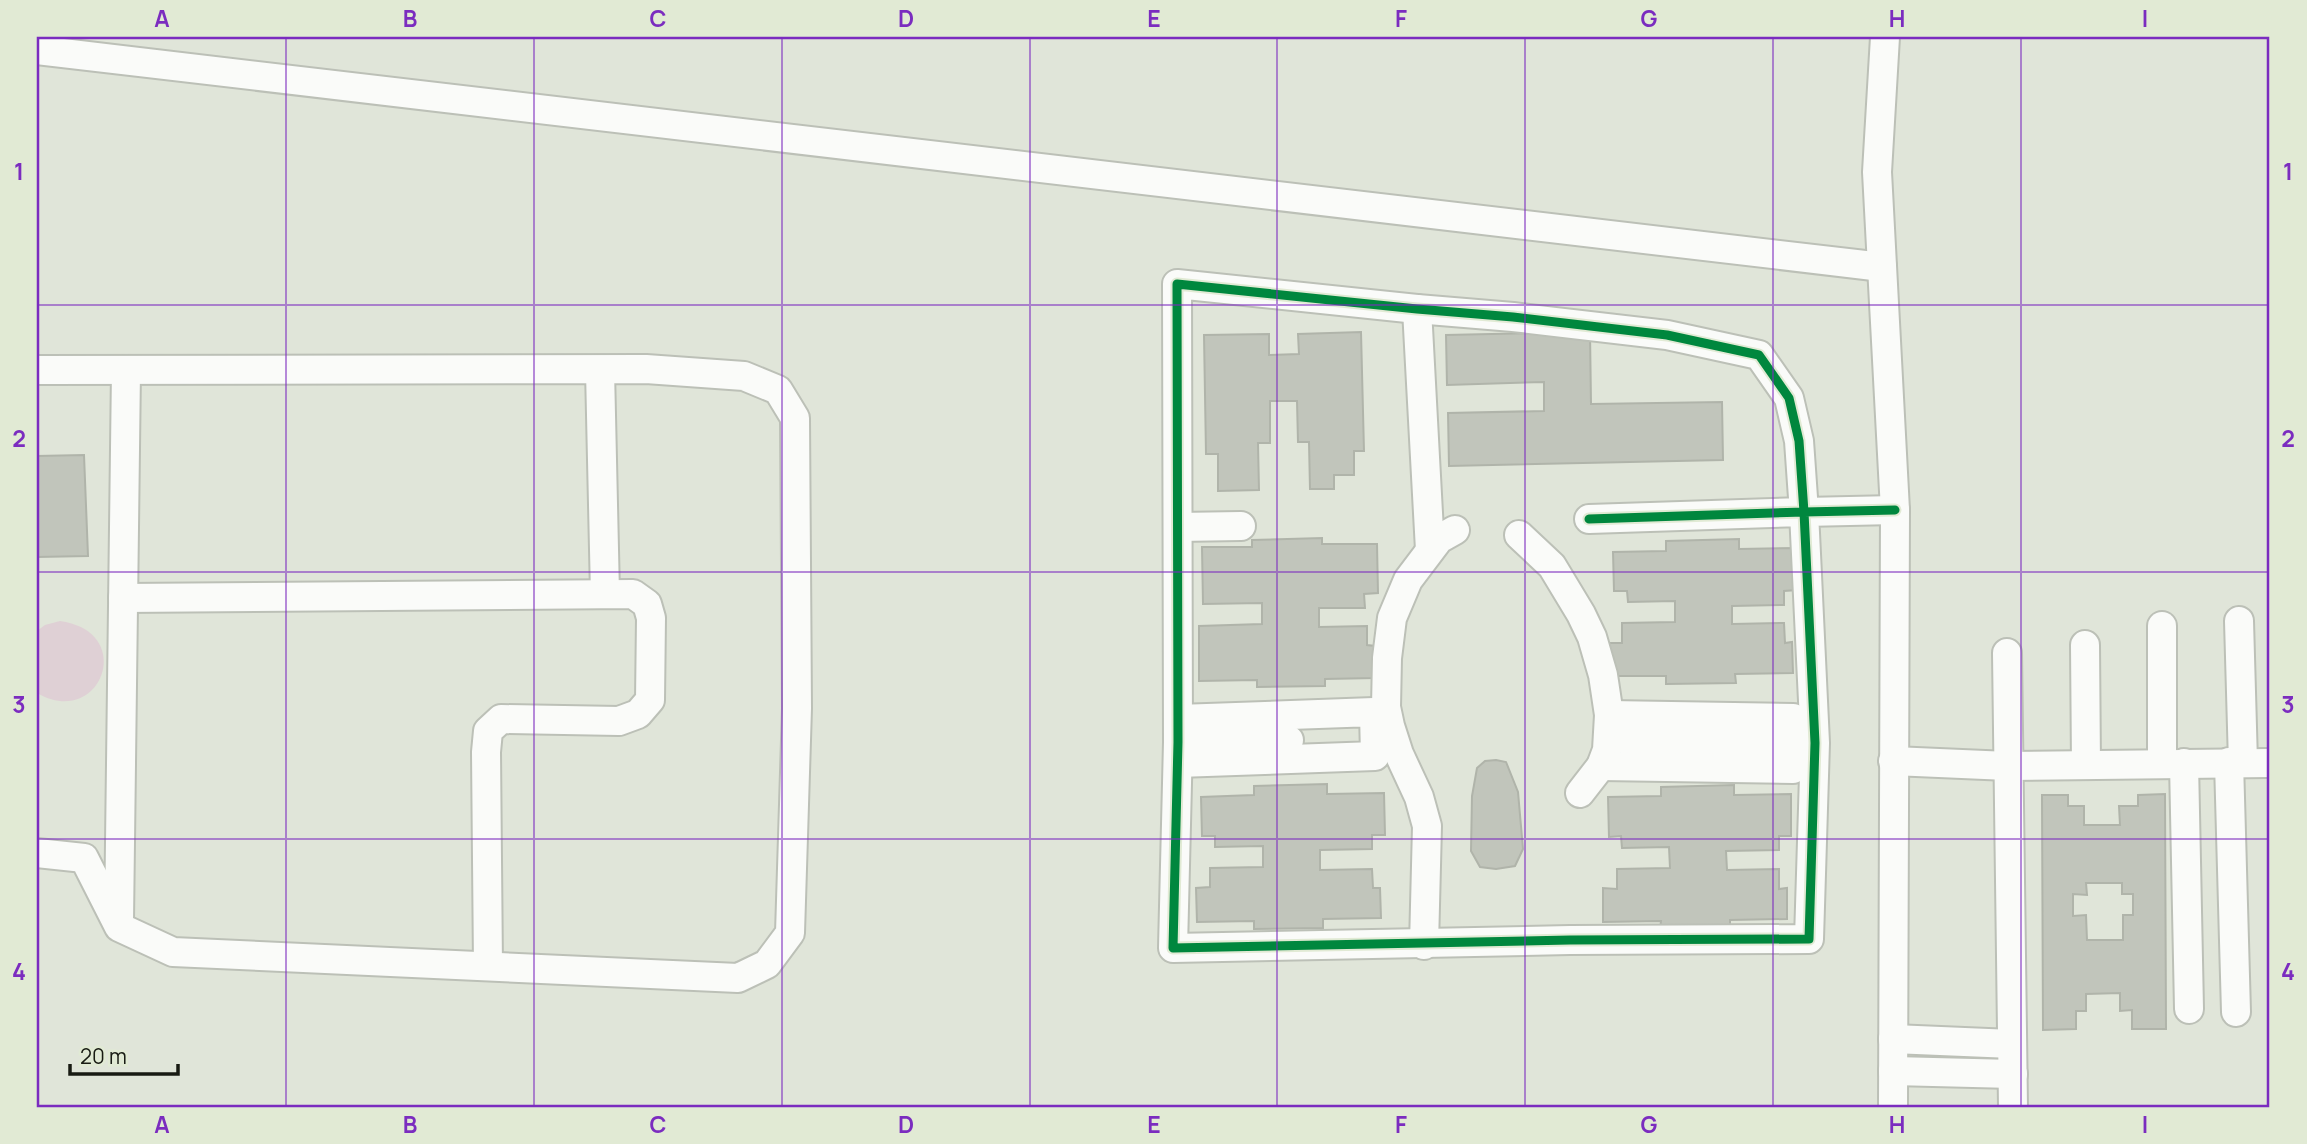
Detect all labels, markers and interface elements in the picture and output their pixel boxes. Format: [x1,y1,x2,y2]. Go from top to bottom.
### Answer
text: A [154,2,170,34]
text: B [403,2,417,34]
text: C [650,2,667,34]
text: D [898,2,914,34]
text: E [1147,2,1161,34]
text: F [1395,2,1407,34]
text: G [1641,2,1658,34]
text: H [1889,2,1905,34]
text: I [2142,2,2148,34]
text: 1 [14,155,24,187]
text: 1 [2283,155,2293,187]
text: 2 [12,422,26,454]
text: 2 [2281,422,2295,454]
text: 3 [12,688,26,720]
text: 3 [2281,688,2295,720]
text: 4 [12,955,26,987]
text: 4 [2281,955,2295,987]
scale bar [70,1032,178,1076]
text: 20 m [80,1042,127,1070]
text: A [154,1108,170,1140]
text: B [403,1108,417,1140]
text: C [650,1108,667,1140]
text: D [898,1108,914,1140]
text: E [1147,1108,1161,1140]
text: F [1395,1108,1407,1140]
text: G [1641,1108,1658,1140]
text: H [1889,1108,1905,1140]
text: I [2142,1108,2148,1140]

